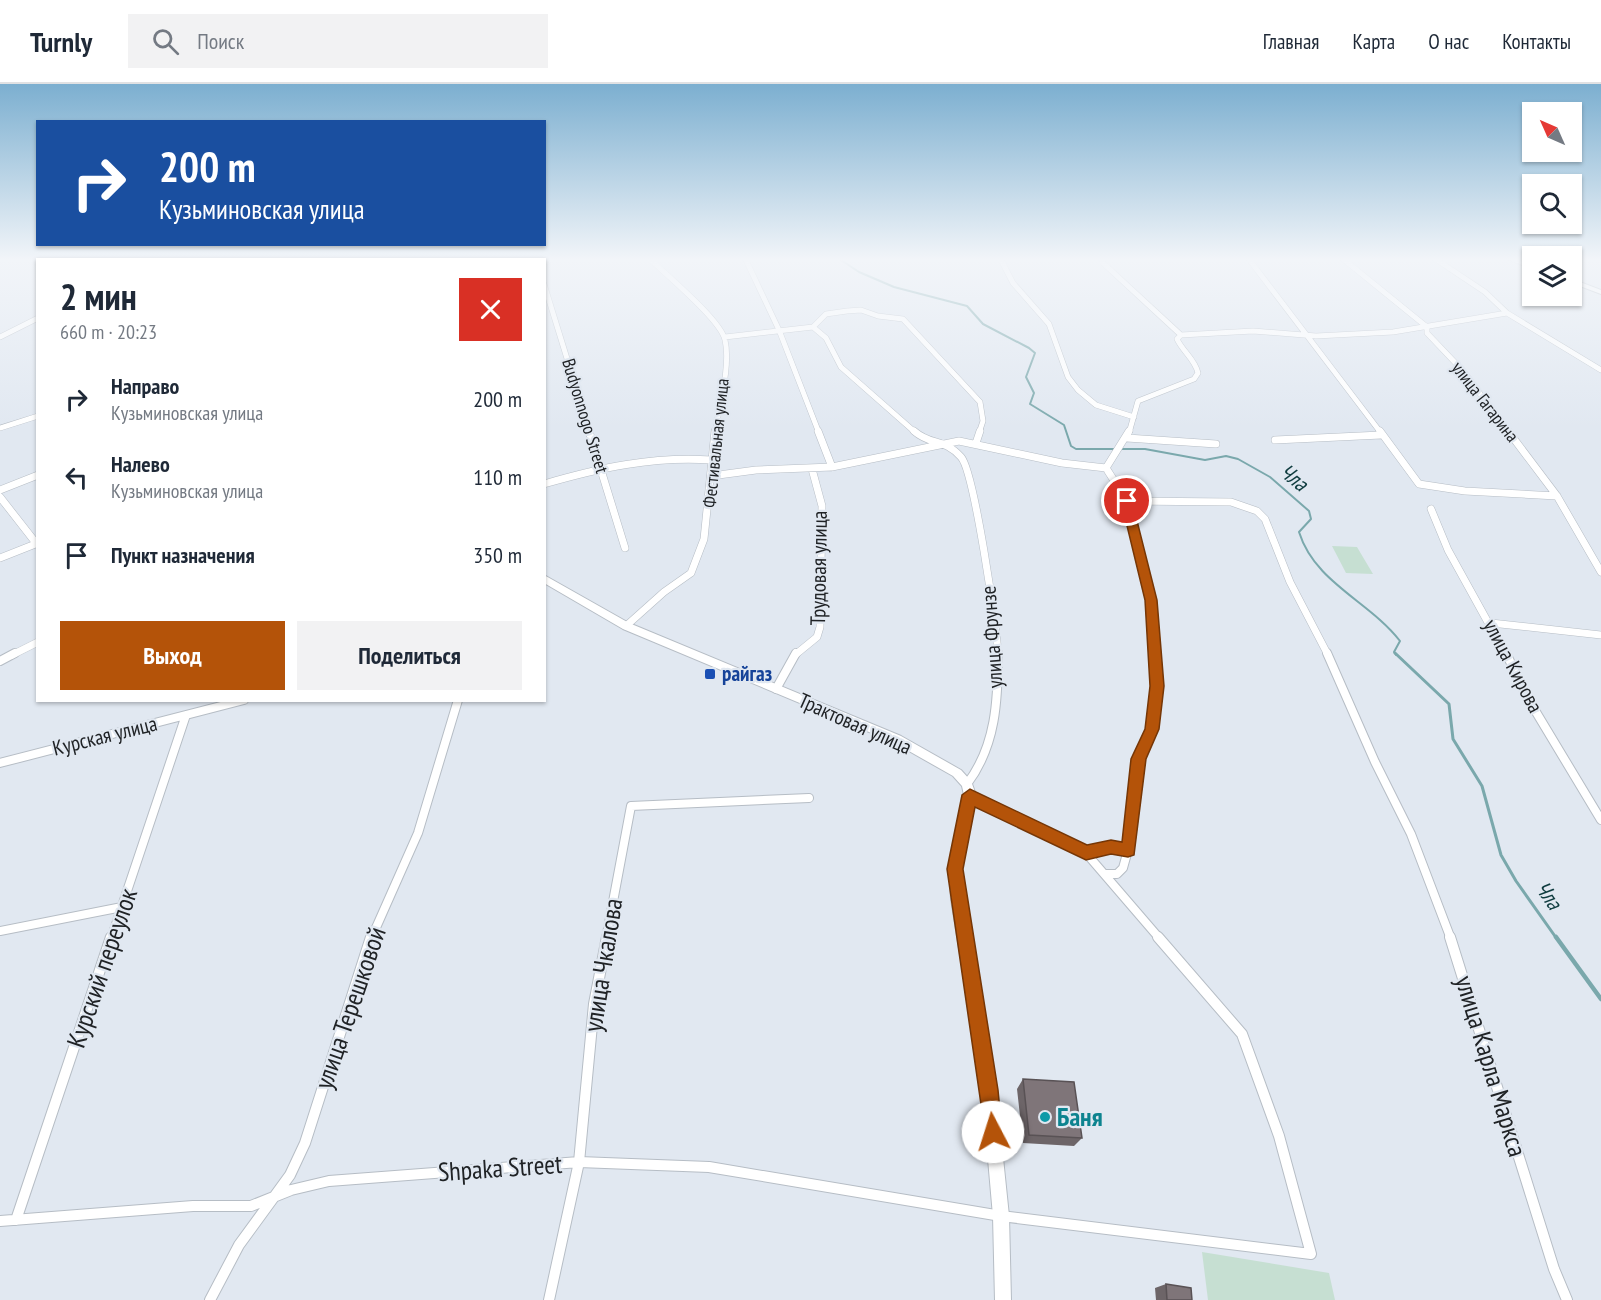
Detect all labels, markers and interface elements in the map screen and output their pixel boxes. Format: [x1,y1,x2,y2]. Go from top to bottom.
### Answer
search box [128,14,548,68]
text: Turnly [30,23,92,60]
icon: search [149,25,182,58]
text: Поиск [197,27,244,55]
text: Главная [1263,28,1319,55]
text: Карта [1352,28,1395,55]
text: О нас [1428,28,1469,55]
text: Контакты [1502,28,1571,55]
north arrow [1522,102,1582,162]
map controls [1522,102,1582,306]
text: 200 m [159,139,256,194]
icon: right [60,144,138,222]
button: search [1522,174,1582,234]
text: Кузьминовская улица [159,192,364,226]
button: layers [1522,246,1582,306]
text: 2 мин [60,273,137,320]
button: close [459,278,522,341]
text: 660 m · 20:23 [60,319,157,345]
street label: Budyonnogo Street [557,356,614,476]
street label: улица Гагарина [1447,357,1524,447]
text: Направо [111,372,179,400]
street label: Фестивальная улица [697,377,734,509]
icon: right [60,383,93,416]
text: 200 m [473,385,522,413]
text: Кузьминовская улица [111,400,263,426]
text: Налево [111,450,170,478]
water label: Чла [1274,457,1315,498]
icon: left [60,461,93,494]
text: 110 m [473,463,522,491]
pin [1101,475,1152,526]
text: Кузьминовская улица [111,478,263,504]
icon: arrive [1110,484,1143,517]
street label: Трудовая улица [804,510,833,626]
icon: arrive [60,539,93,572]
text: Пункт назначения [111,541,255,569]
text: 350 m [473,541,522,569]
street label: улица Фрунзе [974,585,1009,689]
street label: улица Кирова [1478,614,1549,717]
button: Выход [60,621,285,690]
button: Поделиться [297,621,522,690]
place label: райгаз [722,660,772,687]
marker: райгаз [703,667,717,681]
street label: Трактовая улица [794,687,916,761]
street label: Курская улица [50,709,160,762]
water label: Чла [1529,875,1569,916]
street label: Курский переулок [59,884,144,1052]
street label: улица Чкалова [576,896,629,1034]
street label: улица Терешковой [306,922,393,1093]
street label: улица Карла Маркса [1448,971,1535,1160]
position arrow [961,1100,1025,1164]
place label: Баня [1057,1100,1103,1133]
marker: Баня [1038,1110,1052,1124]
street label: Shpaka Street [437,1147,563,1188]

